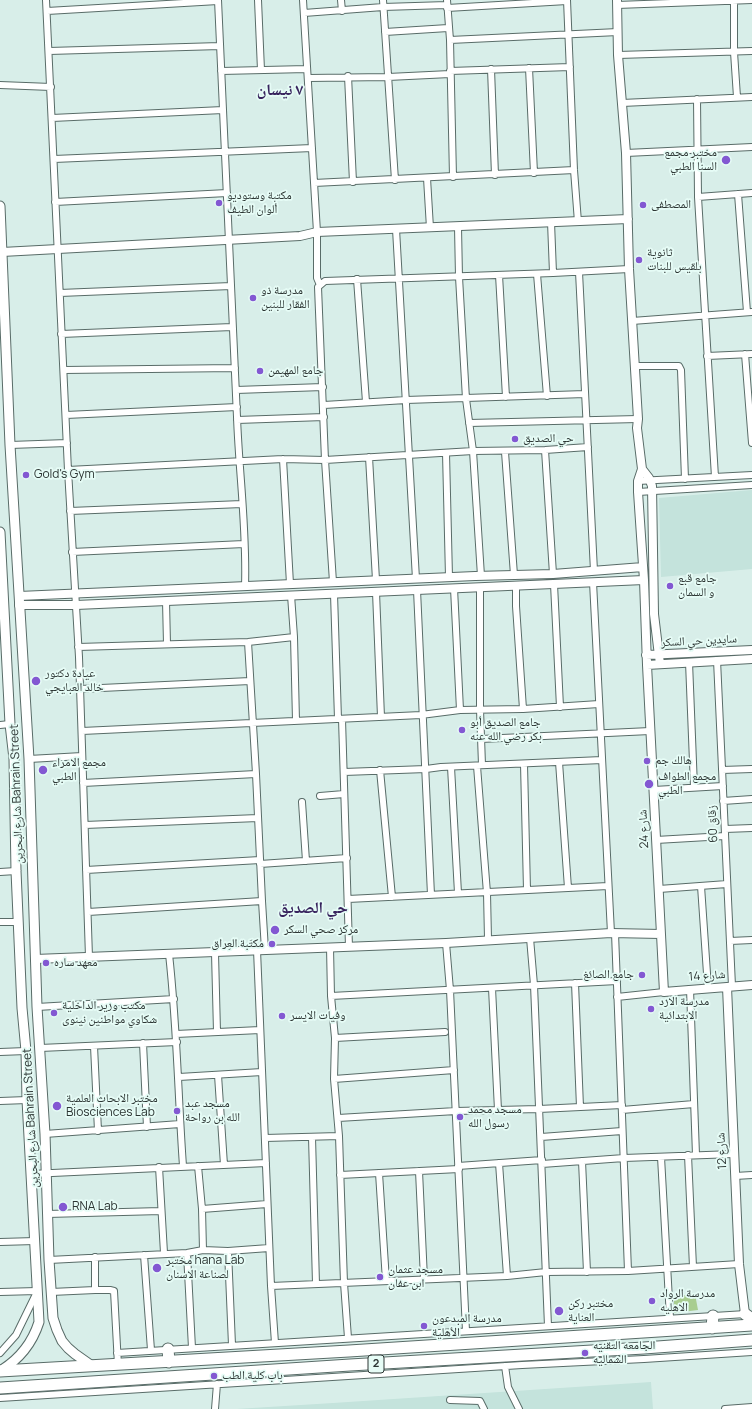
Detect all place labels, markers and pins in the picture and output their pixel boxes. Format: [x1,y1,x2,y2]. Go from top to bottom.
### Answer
place label: مختبر مجمع السنا الطبي [664,146,717,174]
marker: مختبر مجمع السنا الطبي [720,154,732,166]
place label: مكتبة وستوديو ألوان الطيف [227,189,292,217]
marker: مكتبة وستوديو ألوان الطيف [214,198,224,208]
place label: المصطفى [651,198,691,212]
marker: المصطفى [638,200,648,210]
place label: ثانوية بلقيس للبنات [647,246,702,274]
marker: ثانوية بلقيس للبنات [634,255,644,265]
place label: مدرسة ذو الفقار للبنين [261,284,310,312]
marker: مدرسة ذو الفقار للبنين [248,293,258,303]
place label: جامع المهيمن [268,364,323,378]
marker: جامع المهيمن [255,366,265,376]
place label: حي الصديق [523,432,574,446]
marker: حي الصديق [510,434,520,444]
place label: Gold's Gym [34,468,95,482]
marker: Gold's Gym [21,470,31,480]
place label: جامع قبع و السمان [678,572,717,600]
marker: جامع قبع و السمان [665,581,675,591]
place label: عيادة دكتور خالد العبايجي [45,667,104,695]
marker: عيادة دكتور خالد العبايجي [30,675,42,687]
place label: جامع الصديق أبو بكر رضي الله عنه [470,716,542,744]
marker: جامع الصديق أبو بكر رضي الله عنه [457,725,467,735]
place label: هالك جم [655,754,692,768]
place label: مجمع الامراء الطبي [52,756,106,784]
marker: هالك جم [642,756,652,766]
marker: مجمع الامراء الطبي [37,764,49,776]
place label: مجمع الطواف الطبي [658,770,716,798]
marker: مجمع الطواف الطبي [643,778,655,790]
place label: مركز صحي السكر [284,923,358,937]
marker: مركز صحي السكر [269,924,281,936]
place label: مكتَبة العِراق [212,937,264,951]
marker: مكتَبة العِراق [267,939,277,949]
place label: معهد ساره [54,956,98,970]
marker: معهد ساره [41,958,51,968]
place label: جامع الصائغ [583,968,634,982]
marker: جامع الصائغ [637,970,647,980]
place label: مدرسة الازد الابتدائية [659,995,709,1023]
place label: مكتب وزير الداخلية شكاوي مواطنين نينوى [62,999,157,1027]
marker: مدرسة الازد الابتدائية [646,1004,656,1014]
marker: مكتب وزير الداخلية شكاوي مواطنين نينوى [49,1008,59,1018]
place label: وفيات الايسر [290,1009,346,1023]
marker: وفيات الايسر [277,1011,287,1021]
place label: مختبر الابحاث العلمية Biosciences Lab [66,1092,158,1120]
place label: مسجد عبد الله بن رواحة [185,1097,240,1125]
marker: مختبر الابحاث العلمية Biosciences Lab [51,1100,63,1112]
place label: مسجد محمد رسول الله [468,1103,522,1131]
marker: مسجد عبد الله بن رواحة [172,1106,182,1116]
marker: مسجد محمد رسول الله [455,1112,465,1122]
place label: RNA Lab [72,1200,118,1214]
marker: RNA Lab [57,1201,69,1213]
place label: مختبر hana Lab لصناعة الاسنان [166,1254,244,1282]
marker: مختبر hana Lab لصناعة الاسنان [151,1262,163,1274]
place label: مسجد عثمان ابن عفان [388,1263,443,1291]
marker: مسجد عثمان ابن عفان [375,1272,385,1282]
place label: مدرسة الرواد الاهليه [660,1287,715,1315]
marker: مدرسة الرواد الاهليه [647,1296,657,1306]
place label: مختبر ركن العناية [568,1297,613,1325]
marker: مختبر ركن العناية [553,1305,565,1317]
place label: مدرسة المبدعون الأهلية [432,1312,502,1340]
marker: مدرسة المبدعون الأهلية [419,1321,429,1331]
place label: الجامعه التقنيه الشماليه [593,1339,655,1367]
marker: الجامعه التقنيه الشماليه [580,1348,590,1358]
place label: باب كلية الطب [222,1369,283,1383]
marker: باب كلية الطب [209,1371,219,1381]

